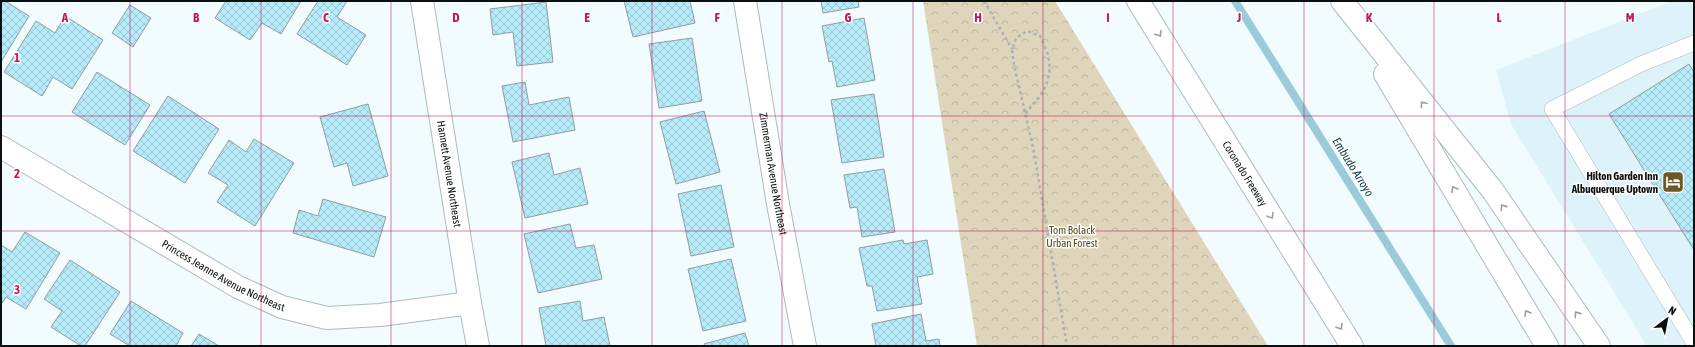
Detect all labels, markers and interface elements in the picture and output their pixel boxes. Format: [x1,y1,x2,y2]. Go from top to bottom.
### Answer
text: A [61,10,69,25]
text: B [193,10,200,25]
text: C [323,10,329,25]
text: D [452,10,460,25]
text: E [584,10,590,25]
text: F [714,10,720,25]
text: G [845,10,852,25]
text: H [974,10,982,25]
text: I [1106,10,1110,25]
text: J [1236,10,1241,25]
text: K [1366,10,1373,25]
text: L [1496,10,1502,25]
text: M [1626,10,1635,25]
one-way arrow [1154,30,1161,37]
text: 1 [14,50,20,65]
one-way arrow [1421,102,1428,109]
street label: Zimmerman Avenue Northeast [757,112,790,236]
street label: Hannett Avenue Northeast [435,120,464,228]
water label: Embudo Arroyo [1329,135,1377,199]
street label: Coronado Freeway [1220,139,1270,209]
text: 2 [14,166,20,181]
hotel icon: Hilton Garden Inn Albuquerque Uptown [1660,169,1686,195]
place label: Hilton Garden Inn Albuquerque Uptown [1571,170,1658,195]
one-way arrow [1451,186,1458,193]
one-way arrow [1500,204,1508,211]
one-way arrow [1267,212,1274,219]
park label: Tom Bolack Urban Forest [1046,224,1098,249]
street label: Princess Jeanne Avenue Northeast [160,237,286,313]
text: 3 [14,282,20,297]
north arrow [1647,299,1687,339]
text: N [1666,304,1678,317]
one-way arrow [1525,310,1532,317]
one-way arrow [1574,311,1582,318]
one-way arrow [1335,323,1342,330]

